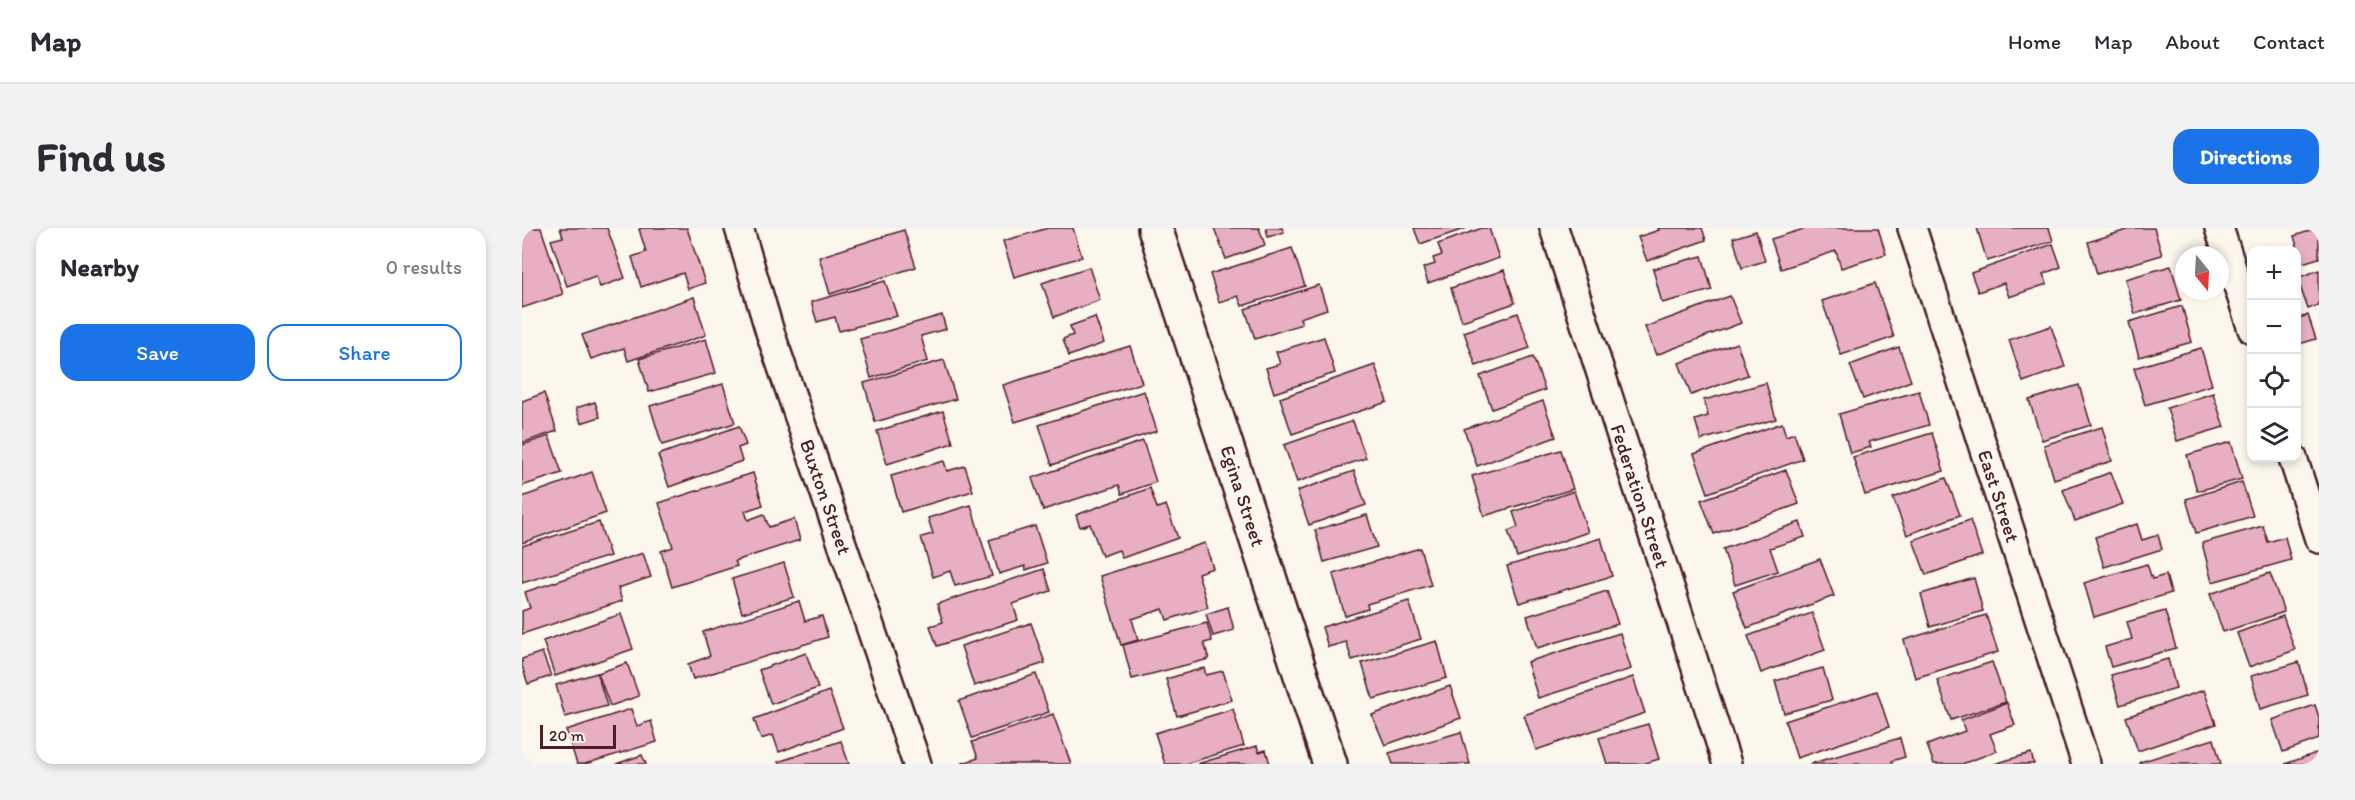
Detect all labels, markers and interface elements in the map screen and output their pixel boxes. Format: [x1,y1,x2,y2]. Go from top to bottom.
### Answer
text: Map [30,24,81,58]
text: Home [2008,29,2061,54]
text: Map [2094,29,2133,54]
text: About [2166,29,2220,54]
text: Contact [2253,29,2325,54]
button: Directions [2173,129,2319,184]
text: Find us [36,131,166,182]
north arrow [2175,246,2229,300]
map controls [2247,246,2301,462]
button: + [2247,246,2301,300]
text: Nearby [60,251,139,283]
text: 0 results [386,255,462,279]
button: − [2247,300,2301,354]
button: Save [60,324,255,381]
button: Share [267,324,462,381]
button: locate [2247,354,2301,408]
button: layers [2247,408,2301,462]
street label: Federation Street [1605,421,1675,571]
street label: Buxton Street [795,436,857,558]
street label: Egina Street [1215,442,1271,550]
street label: East Street [1973,447,2025,546]
scale bar [540,722,616,750]
text: 20 m [549,726,584,745]

